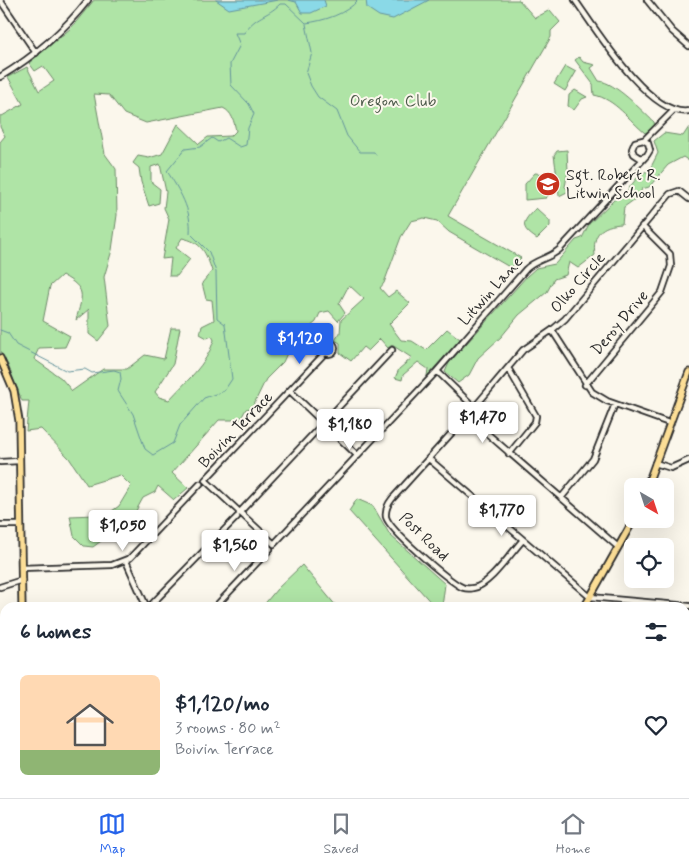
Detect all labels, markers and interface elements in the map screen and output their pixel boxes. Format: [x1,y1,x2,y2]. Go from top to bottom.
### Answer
park label: Oregon Club [350,91,437,113]
place label: Sgt. Robert R. Litwin School [566,165,661,204]
school or university icon: Sgt. Robert R. Litwin School [535,171,561,197]
street label: Olko Circle [546,248,610,318]
street label: Litwin Lane [454,252,528,330]
street label: Deroy Drive [587,286,653,360]
pin: $1,120 [259,322,341,365]
text: $1,120 [277,328,323,349]
street label: Boivin Terrace [194,387,278,473]
pin: $1,470 [442,402,524,444]
text: $1,470 [459,407,507,428]
pin: $1,180 [309,408,391,451]
text: $1,180 [328,414,372,435]
north arrow [624,478,674,528]
map controls [624,478,674,588]
pin: $1,770 [461,494,543,537]
text: $1,770 [479,500,525,521]
street label: Post Road [394,508,454,566]
pin: $1,050 [82,510,164,552]
text: $1,050 [99,515,147,536]
pin: $1,560 [194,530,276,572]
text: $1,560 [212,535,258,556]
button: locate [624,538,674,588]
text: 6 homes [20,618,91,646]
icon: filters [642,618,670,646]
text: $1,120/mo [175,690,269,718]
icon: home [60,695,120,755]
icon: heart [642,711,670,739]
text: 3 rooms · 80 m² [175,718,281,739]
text: Boivin Terrace [175,739,274,760]
tab: Map [98,810,126,858]
tab: Saved [323,810,359,858]
tab: Home [556,810,591,858]

